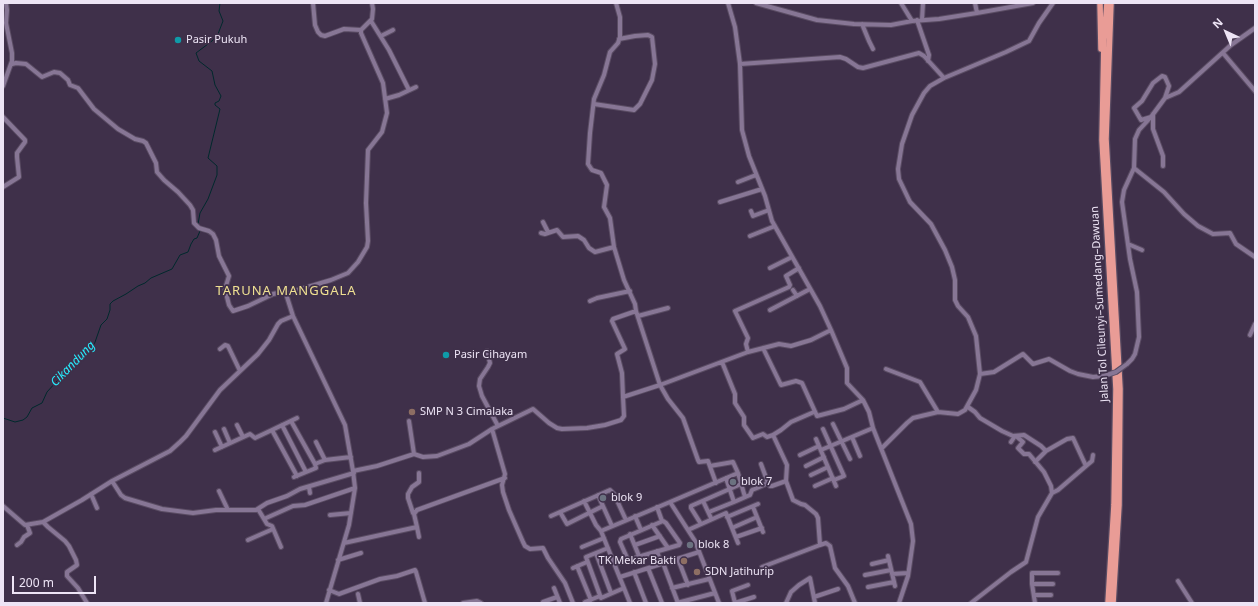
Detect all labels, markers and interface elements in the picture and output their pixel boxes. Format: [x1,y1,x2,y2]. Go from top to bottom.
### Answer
north arrow [1206,12,1246,52]
text: N [1209,15,1226,32]
place label: Pasir Pukuh [186,33,247,47]
marker: Pasir Pukuh [173,35,183,45]
street label: Jalan Tol Cileunyi–Sumedang–Dawuan [1088,206,1112,402]
district label: TARUNA MANGGALA [215,283,357,299]
water label: Cikandung [48,338,98,390]
place label: Pasir Cihayam [454,348,527,362]
marker: Pasir Cihayam [441,350,451,360]
place label: SMP N 3 Cimalaka [420,405,513,419]
marker: SMP N 3 Cimalaka [407,407,417,417]
place label: blok 7 [741,475,772,489]
marker: blok 7 [728,477,738,487]
place label: blok 9 [611,491,642,505]
marker: blok 9 [598,493,608,503]
place label: blok 8 [698,538,729,552]
marker: blok 8 [685,540,695,550]
place label: TK Mekar Bakti [599,554,676,568]
marker: TK Mekar Bakti [679,556,689,566]
place label: SDN Jatihurip [705,565,774,579]
marker: SDN Jatihurip [692,567,702,577]
scale bar [14,568,98,594]
text: 200 m [19,574,54,591]

